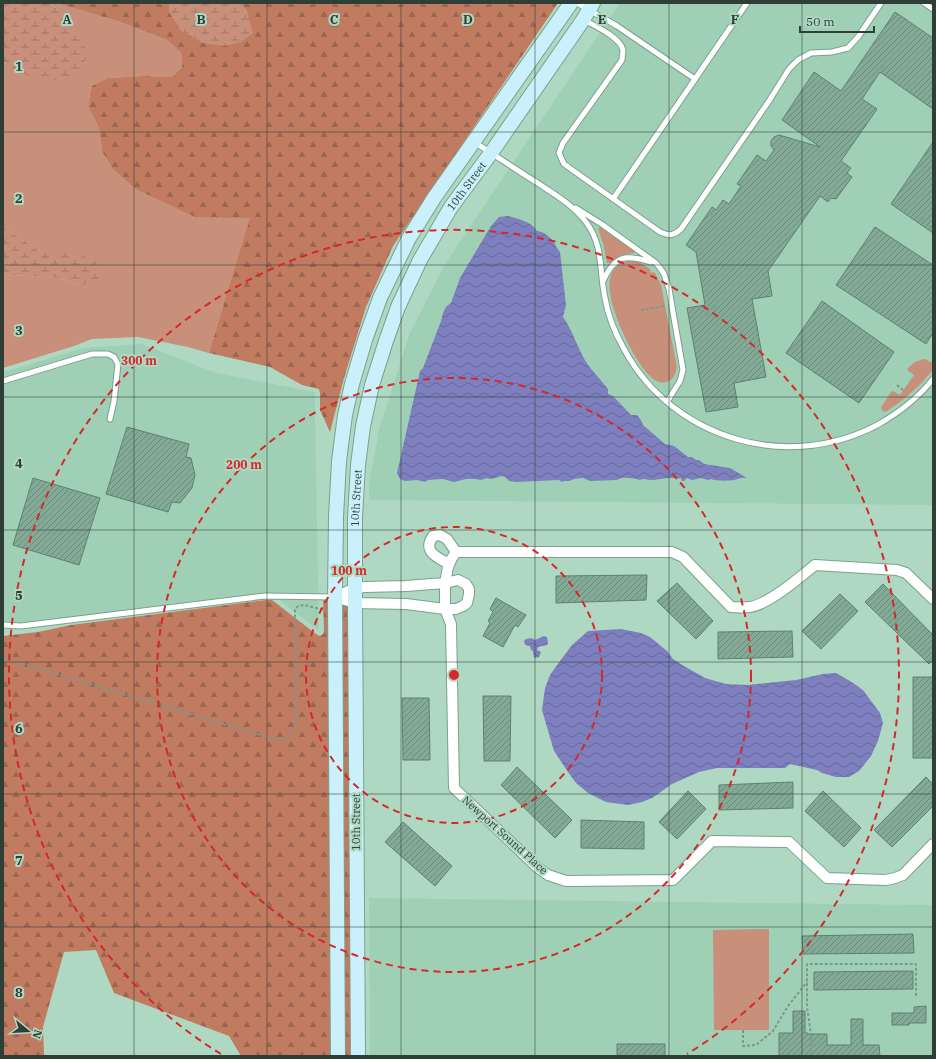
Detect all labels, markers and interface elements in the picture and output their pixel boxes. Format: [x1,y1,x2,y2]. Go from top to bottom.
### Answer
scale bar [800,8,874,34]
text: A [62,11,72,28]
text: B [196,11,206,28]
text: C [330,11,339,28]
text: D [463,11,473,28]
text: E [598,11,606,28]
text: F [731,11,739,28]
text: 50 m [806,14,835,29]
text: 1 [15,58,23,75]
street label: 10th Street [444,159,489,213]
text: 2 [15,190,23,207]
text: 3 [15,322,23,339]
text: 300 m [121,353,157,368]
text: 4 [15,455,23,472]
text: 200 m [226,457,262,472]
street label: 10th Street [348,469,365,527]
text: 100 m [331,563,367,578]
text: 5 [15,587,23,604]
centre of rings [447,668,461,682]
text: 6 [15,720,23,737]
street label: 10th Street [349,793,363,851]
street label: Newport Sound Place [459,793,551,877]
text: 7 [15,852,23,869]
text: 8 [15,984,23,1001]
north arrow [8,1011,48,1051]
text: N [29,1028,46,1041]

